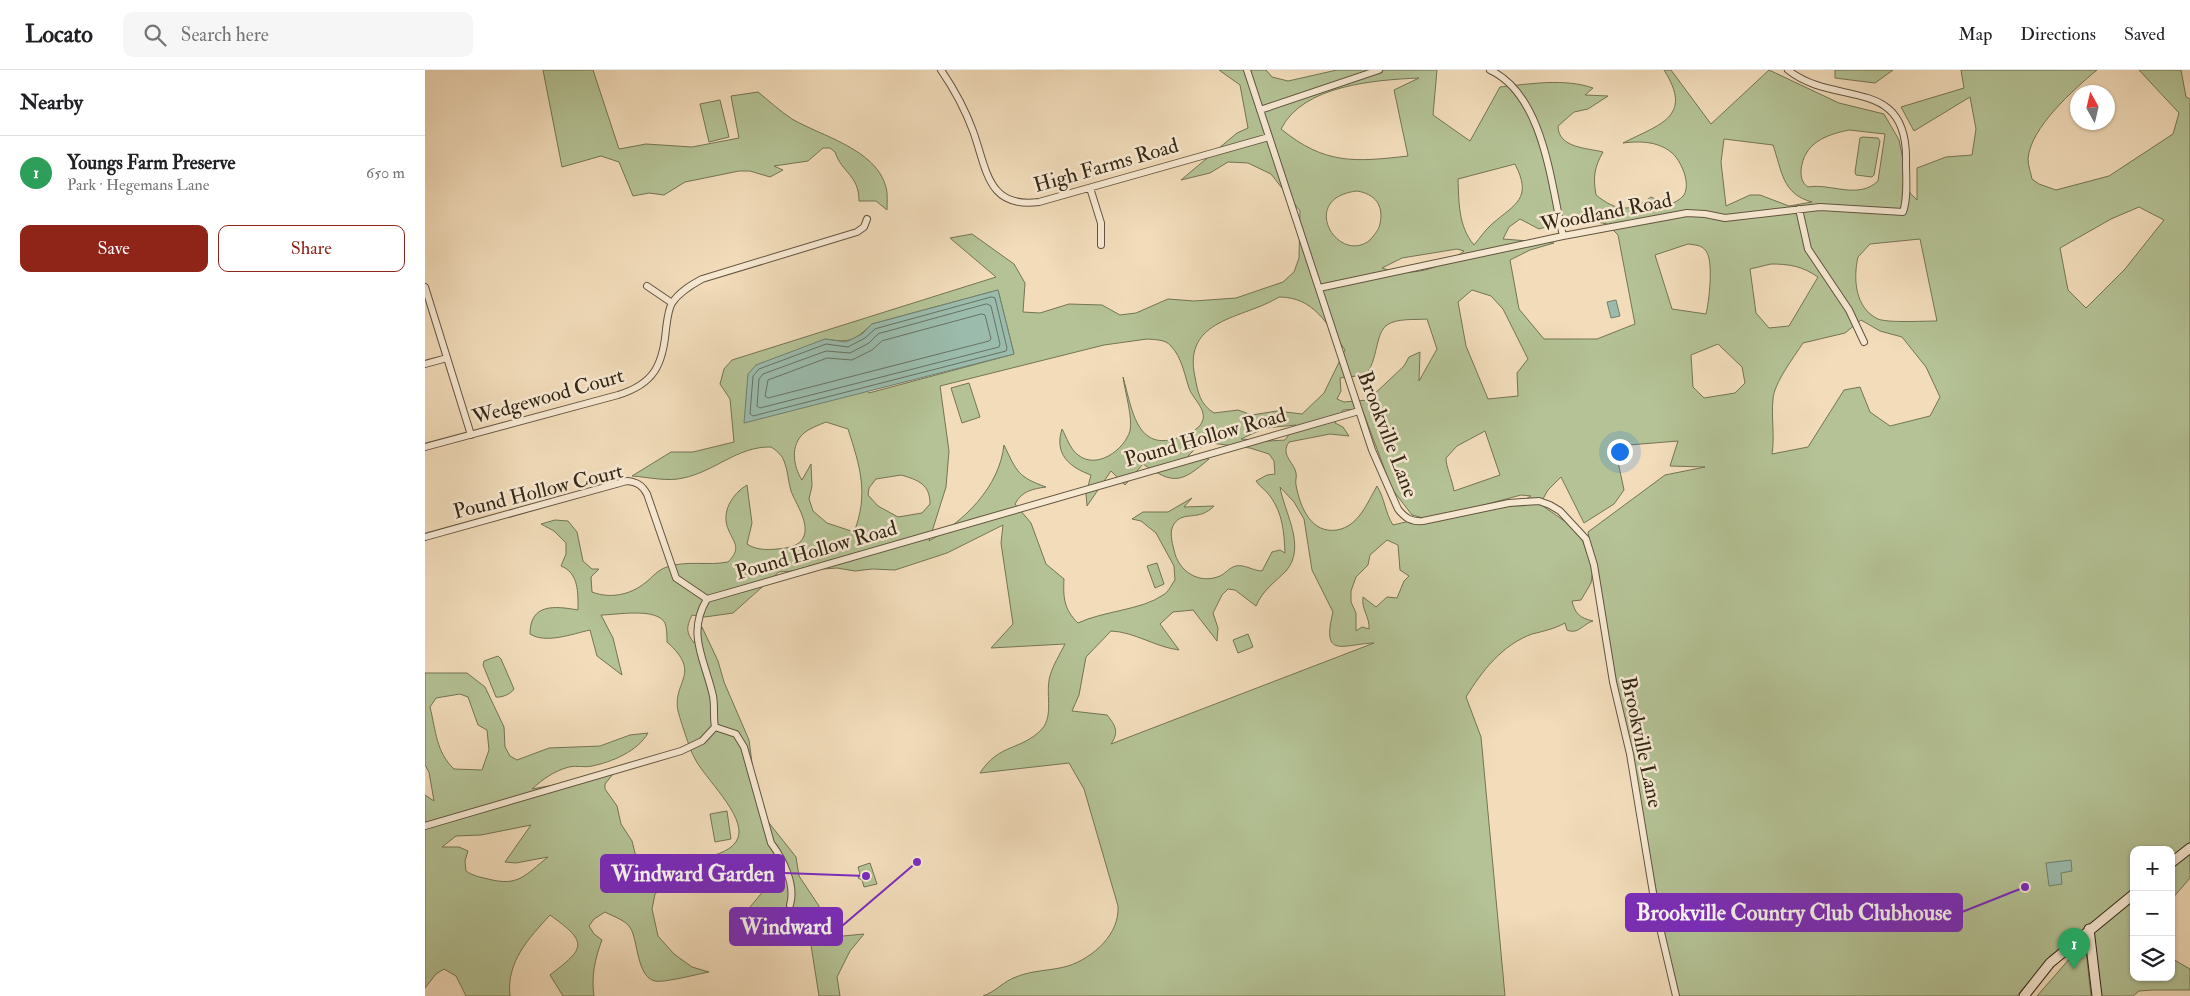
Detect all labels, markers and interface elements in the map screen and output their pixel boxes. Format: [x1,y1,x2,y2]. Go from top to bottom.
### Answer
search box [123,12,473,57]
text: Locato [25,19,93,50]
icon: search [141,21,169,49]
text: Search here [181,23,269,47]
text: Map [1959,23,1992,46]
text: Directions [2020,23,2096,46]
text: Saved [2124,23,2165,46]
north arrow [2070,85,2115,130]
text: Nearby [20,89,83,116]
street label: High Farms Road [1031,132,1182,199]
text: Youngs Farm Preserve [67,151,235,175]
text: 1 [33,163,39,183]
text: 650 m [366,163,405,183]
text: Park · Hegemans Lane [67,175,209,195]
street label: Woodland Road [1537,186,1675,239]
button: Save [20,225,208,272]
button: Share [218,225,405,272]
street label: Wedgewood Court [468,362,627,431]
street label: Brookville Lane [1351,367,1424,502]
street label: Pound Hollow Road [1121,401,1290,473]
your location [1607,439,1633,465]
street label: Pound Hollow Court [450,457,626,526]
street label: Pound Hollow Road [732,514,901,586]
street label: Brookville Lane [1614,674,1669,810]
map controls [2130,846,2175,981]
button: + [2130,846,2175,891]
callout: Windward Garden [601,855,784,892]
text: Windward Garden [610,860,775,888]
button: − [2130,891,2175,936]
callout: Brookville Country Club Clubhouse [1626,894,1962,931]
text: Brookville Country Club Clubhouse [1636,899,1953,928]
callout: Windward [730,908,842,945]
text: Windward [739,913,832,941]
pin: 1 [2058,928,2090,969]
button: layers [2130,936,2175,981]

